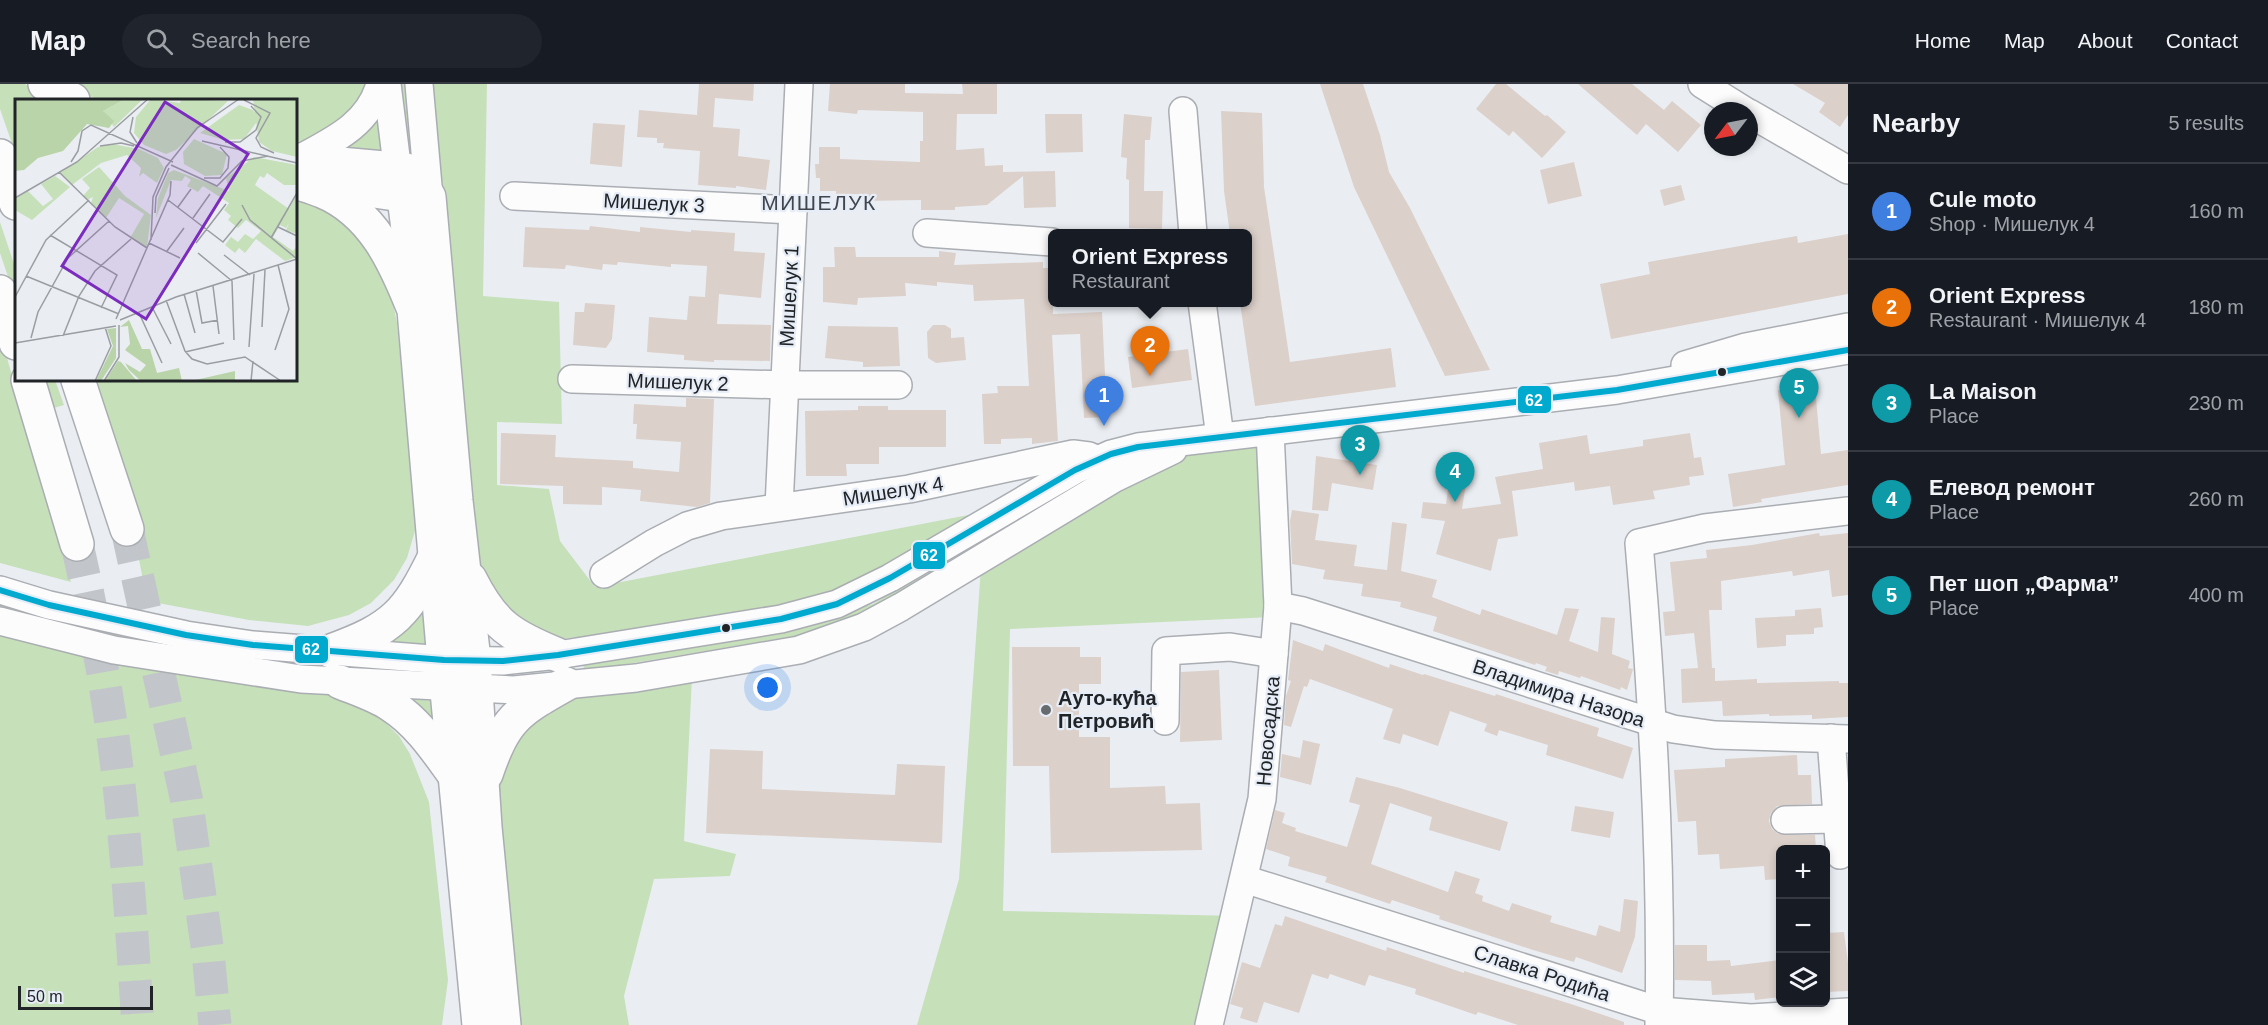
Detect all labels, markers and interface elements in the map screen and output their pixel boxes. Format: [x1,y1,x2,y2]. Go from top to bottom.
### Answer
search box [122,14,542,68]
text: Map [30,25,86,56]
icon: search [143,25,176,58]
text: Search here [191,28,311,53]
text: Home [1915,29,1971,52]
text: Map [2004,29,2045,52]
text: About [2078,29,2133,52]
text: Contact [2166,29,2238,52]
inset map [15,99,297,381]
north arrow [1704,102,1758,156]
text: Nearby [1872,108,1960,138]
text: 5 results [2168,112,2244,134]
text: Cule moto [1929,187,2037,212]
street label: Мишелук 3 [603,189,705,217]
district label: МИШЕЛУК [761,191,877,214]
text: 1 [1886,200,1897,222]
text: 160 m [2188,200,2244,222]
text: Shop · Мишелук 4 [1929,213,2095,235]
popup [1048,229,1252,307]
text: Orient Express [1072,244,1228,269]
street label: Мишелук 1 [775,245,803,347]
text: Restaurant [1072,270,1170,292]
text: Orient Express [1929,283,2086,308]
text: 2 [1886,296,1897,318]
text: 180 m [2188,296,2244,318]
text: Restaurant · Мишелук 4 [1929,309,2146,331]
pin: 2 [1130,326,1170,376]
unlabelled marker [1716,366,1728,378]
pin: 5 [1780,368,1818,418]
street label: Мишелук 2 [627,369,729,395]
pin: 1 [1084,376,1124,426]
text: La Maison [1929,379,2037,404]
line badge: 62 [1517,385,1552,414]
text: 62 [1525,392,1543,409]
text: 3 [1886,392,1897,414]
text: 230 m [2188,392,2244,414]
text: Place [1929,405,1979,427]
pin: 3 [1340,426,1380,475]
pin: 4 [1436,452,1474,502]
street label: Мишелук 4 [841,472,945,510]
text: Елевод ремонт [1929,475,2095,500]
text: 4 [1886,488,1897,510]
text: 260 m [2188,488,2244,510]
text: Place [1929,501,1979,523]
line badge: 62 [912,541,946,570]
text: 62 [920,547,938,564]
text: Пет шоп „Фарма” [1929,571,2119,596]
text: 5 [1886,584,1897,606]
text: 400 m [2188,584,2244,606]
text: Place [1929,597,1979,619]
unlabelled marker [720,622,732,634]
line badge: 62 [294,635,329,664]
text: 62 [302,641,320,658]
street label: Владимира Назора [1470,655,1649,731]
your location [753,673,782,702]
street label: Новосадска [1252,674,1284,787]
place label: Ауто-кућа Петровић [1058,687,1158,732]
marker: Ауто-кућа Петровић [1039,703,1053,717]
map controls [1776,845,1830,1007]
button: + [1776,845,1830,899]
button: − [1776,899,1830,953]
street label: Славка Родића [1471,941,1614,1006]
button: layers [1776,953,1830,1007]
scale bar [18,983,153,1010]
text: 50 m [27,988,63,1005]

